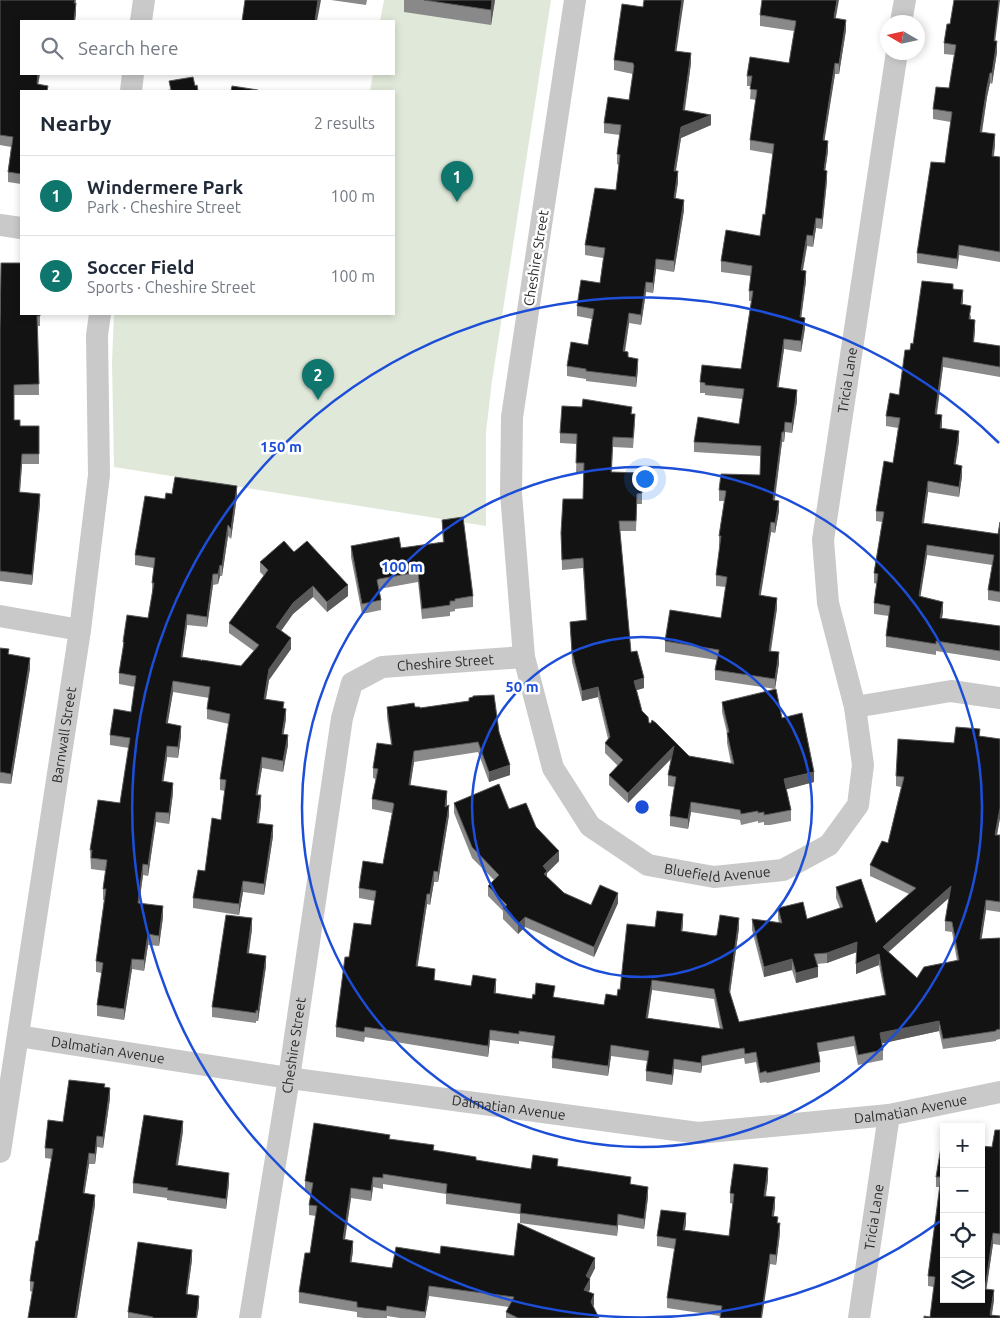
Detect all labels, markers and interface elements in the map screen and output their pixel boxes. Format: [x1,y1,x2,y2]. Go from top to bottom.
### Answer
north arrow [880,15,925,60]
search box [20,20,395,75]
icon: search [38,34,66,62]
text: Search here [78,37,178,59]
text: Nearby [40,111,111,135]
text: 2 results [314,114,375,132]
pin: 1 [441,161,473,202]
text: Windermere Park [87,176,243,198]
text: 1 [51,187,61,205]
text: 100 m [330,187,375,205]
text: Park · Cheshire Street [87,198,241,216]
street label: Cheshire Street [521,208,552,307]
text: Soccer Field [87,256,194,278]
text: 2 [51,267,61,285]
text: 100 m [330,267,375,285]
text: Sports · Cheshire Street [87,278,256,296]
street label: Tricia Lane [834,346,860,414]
pin: 2 [302,359,334,400]
text: 150 m [260,438,302,455]
your location [632,466,658,492]
text: 100 m [381,558,423,575]
street label: Cheshire Street [396,651,495,674]
text: 50 m [505,678,539,695]
street label: Barnwall Street [49,685,79,784]
centre of rings [633,798,651,816]
street label: Bluefield Avenue [663,860,771,885]
street label: Cheshire Street [279,996,309,1095]
street label: Dalmatian Avenue [50,1033,166,1067]
street label: Dalmatian Avenue [853,1091,969,1126]
street label: Dalmatian Avenue [451,1092,567,1123]
map controls [940,1123,985,1303]
button: + [940,1123,985,1168]
button: − [940,1168,985,1213]
street label: Tricia Lane [861,1183,887,1251]
button: locate [940,1213,985,1258]
button: layers [940,1258,985,1303]

